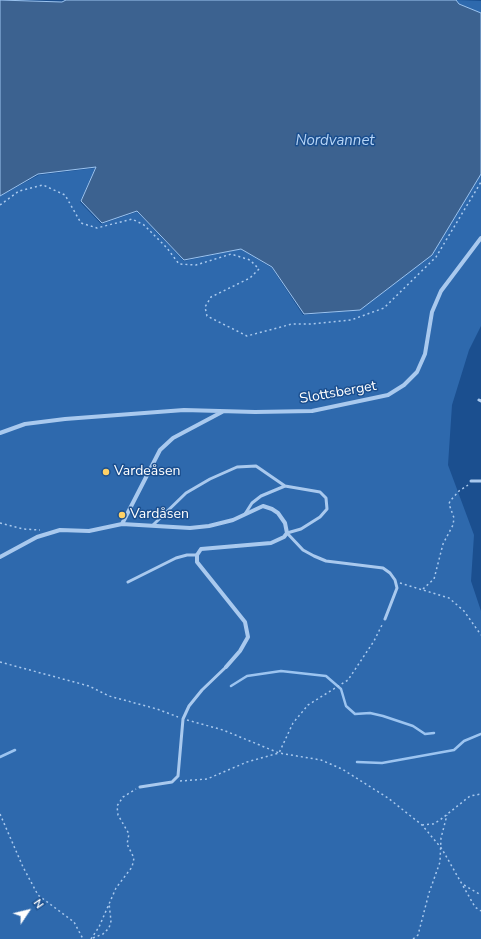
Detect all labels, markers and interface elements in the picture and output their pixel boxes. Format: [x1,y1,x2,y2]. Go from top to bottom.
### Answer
water label: Nordvannet [295,132,375,150]
street label: Slottsberget [298,378,378,408]
place label: Vardeåsen [114,464,180,480]
marker: Vardeåsen [101,467,111,477]
place label: Vardåsen [130,507,189,523]
marker: Vardåsen [117,510,127,520]
north arrow [8,891,48,931]
text: N [30,896,47,911]

